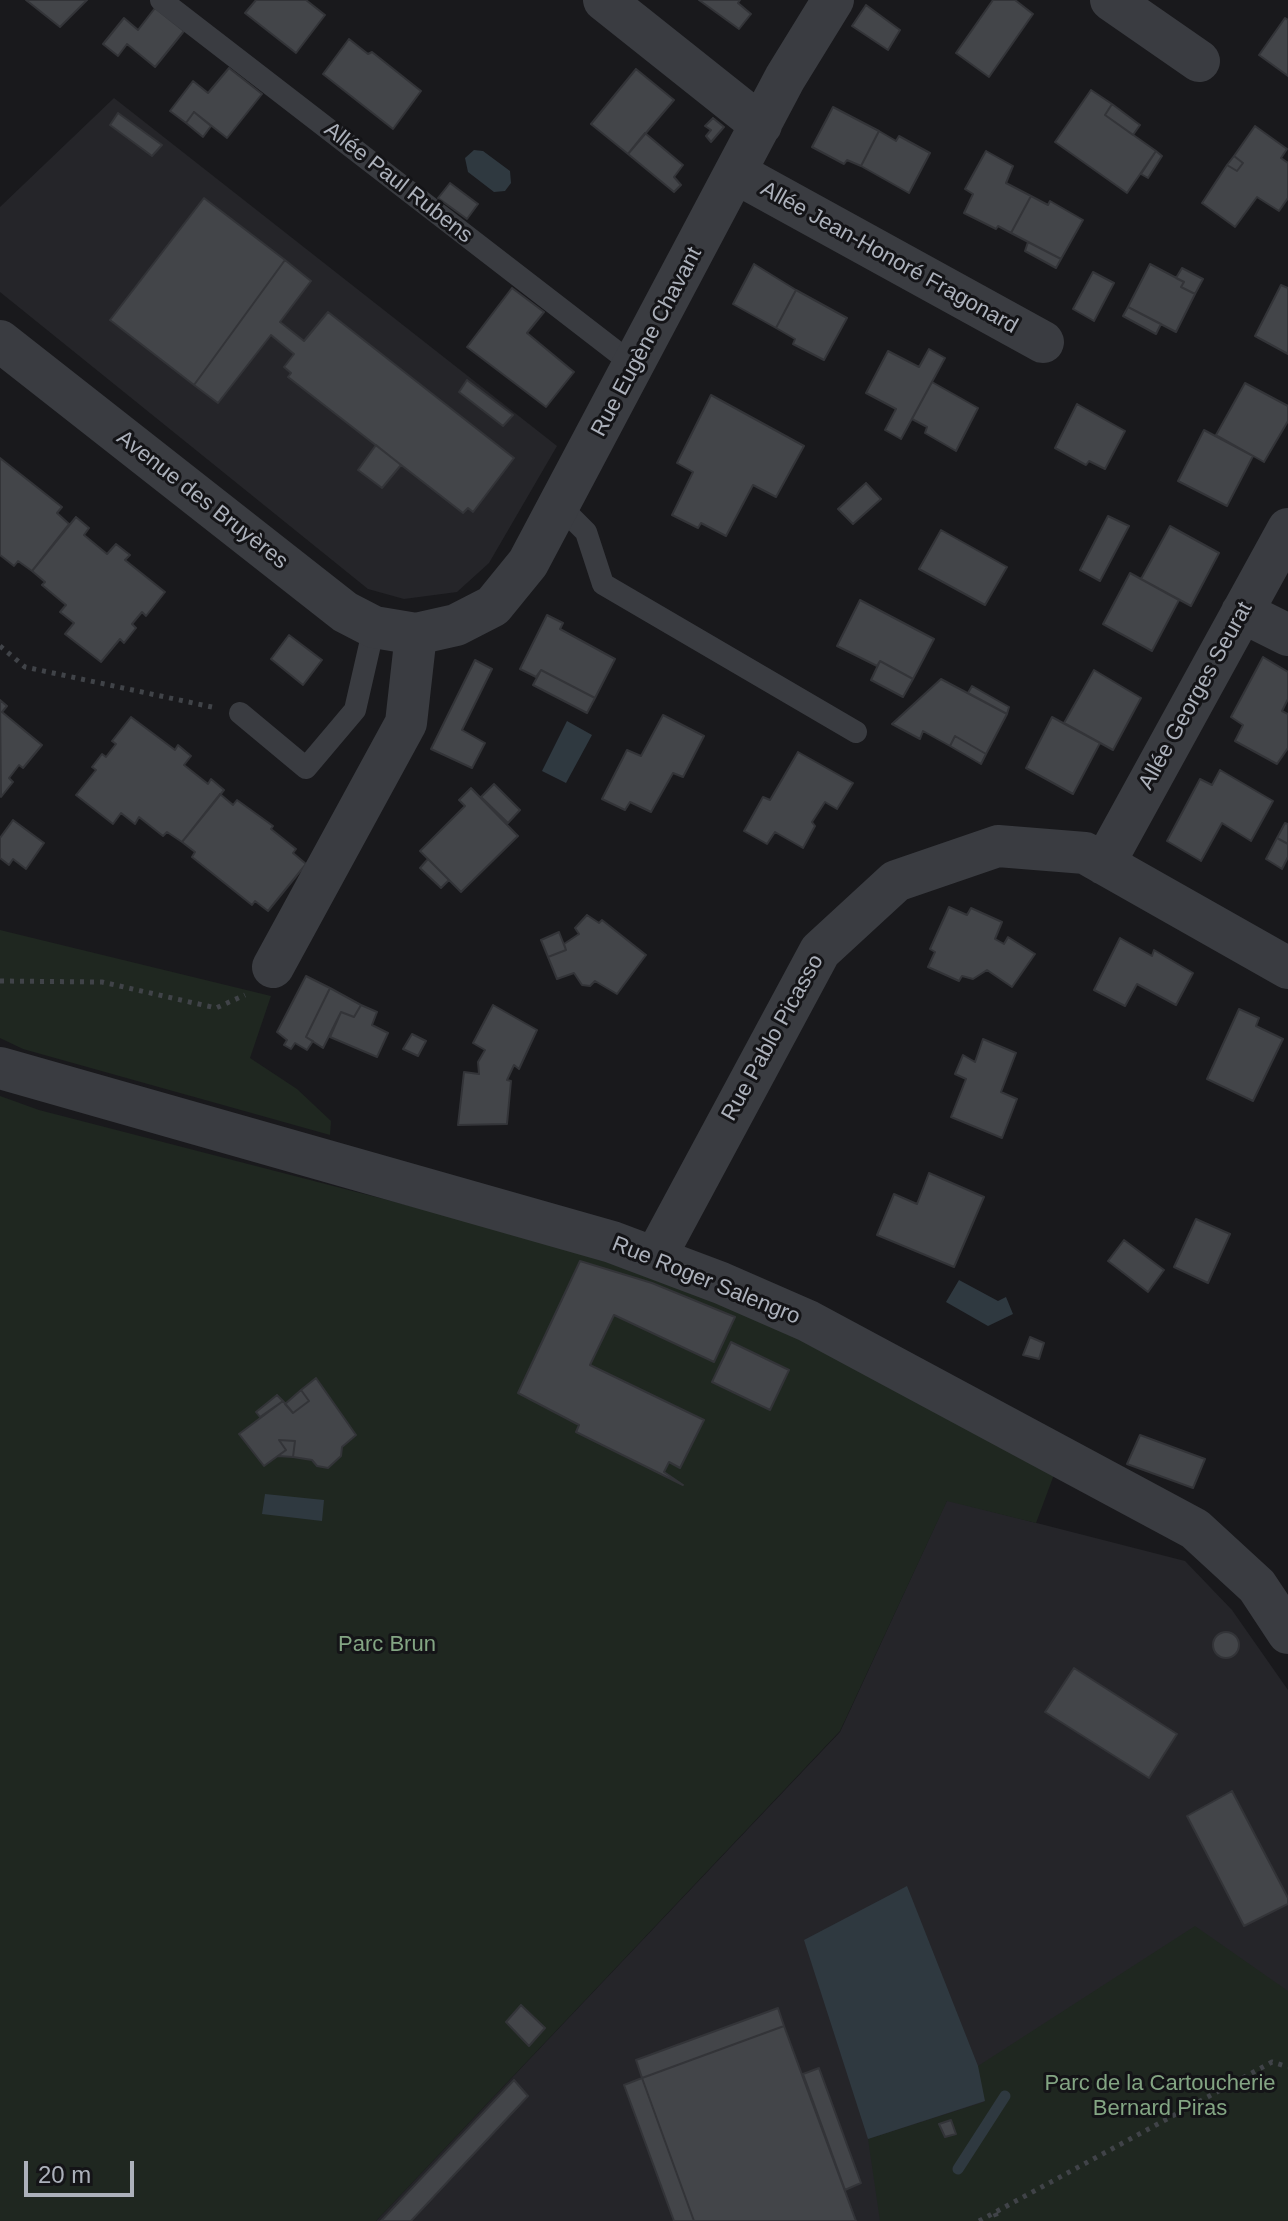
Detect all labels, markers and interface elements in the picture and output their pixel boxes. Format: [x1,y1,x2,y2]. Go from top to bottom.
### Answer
street label: Allée Paul Rubens [319,117,477,249]
street label: Allée Jean-Honoré Fragonard [756,176,1022,340]
street label: Rue Eugène Chavant [586,243,708,441]
street label: Avenue des Bruyères [111,425,293,575]
street label: Allée Georges Seurat [1133,598,1259,794]
street label: Rue Pablo Picasso [716,950,830,1126]
street label: Rue Roger Salengro [608,1231,804,1331]
park label: Parc Brun [338,1632,436,1658]
park label: Parc de la Cartoucherie Bernard Piras [1044,2071,1276,2122]
scale bar [28,2145,138,2195]
text: 20 m [38,2161,91,2188]

